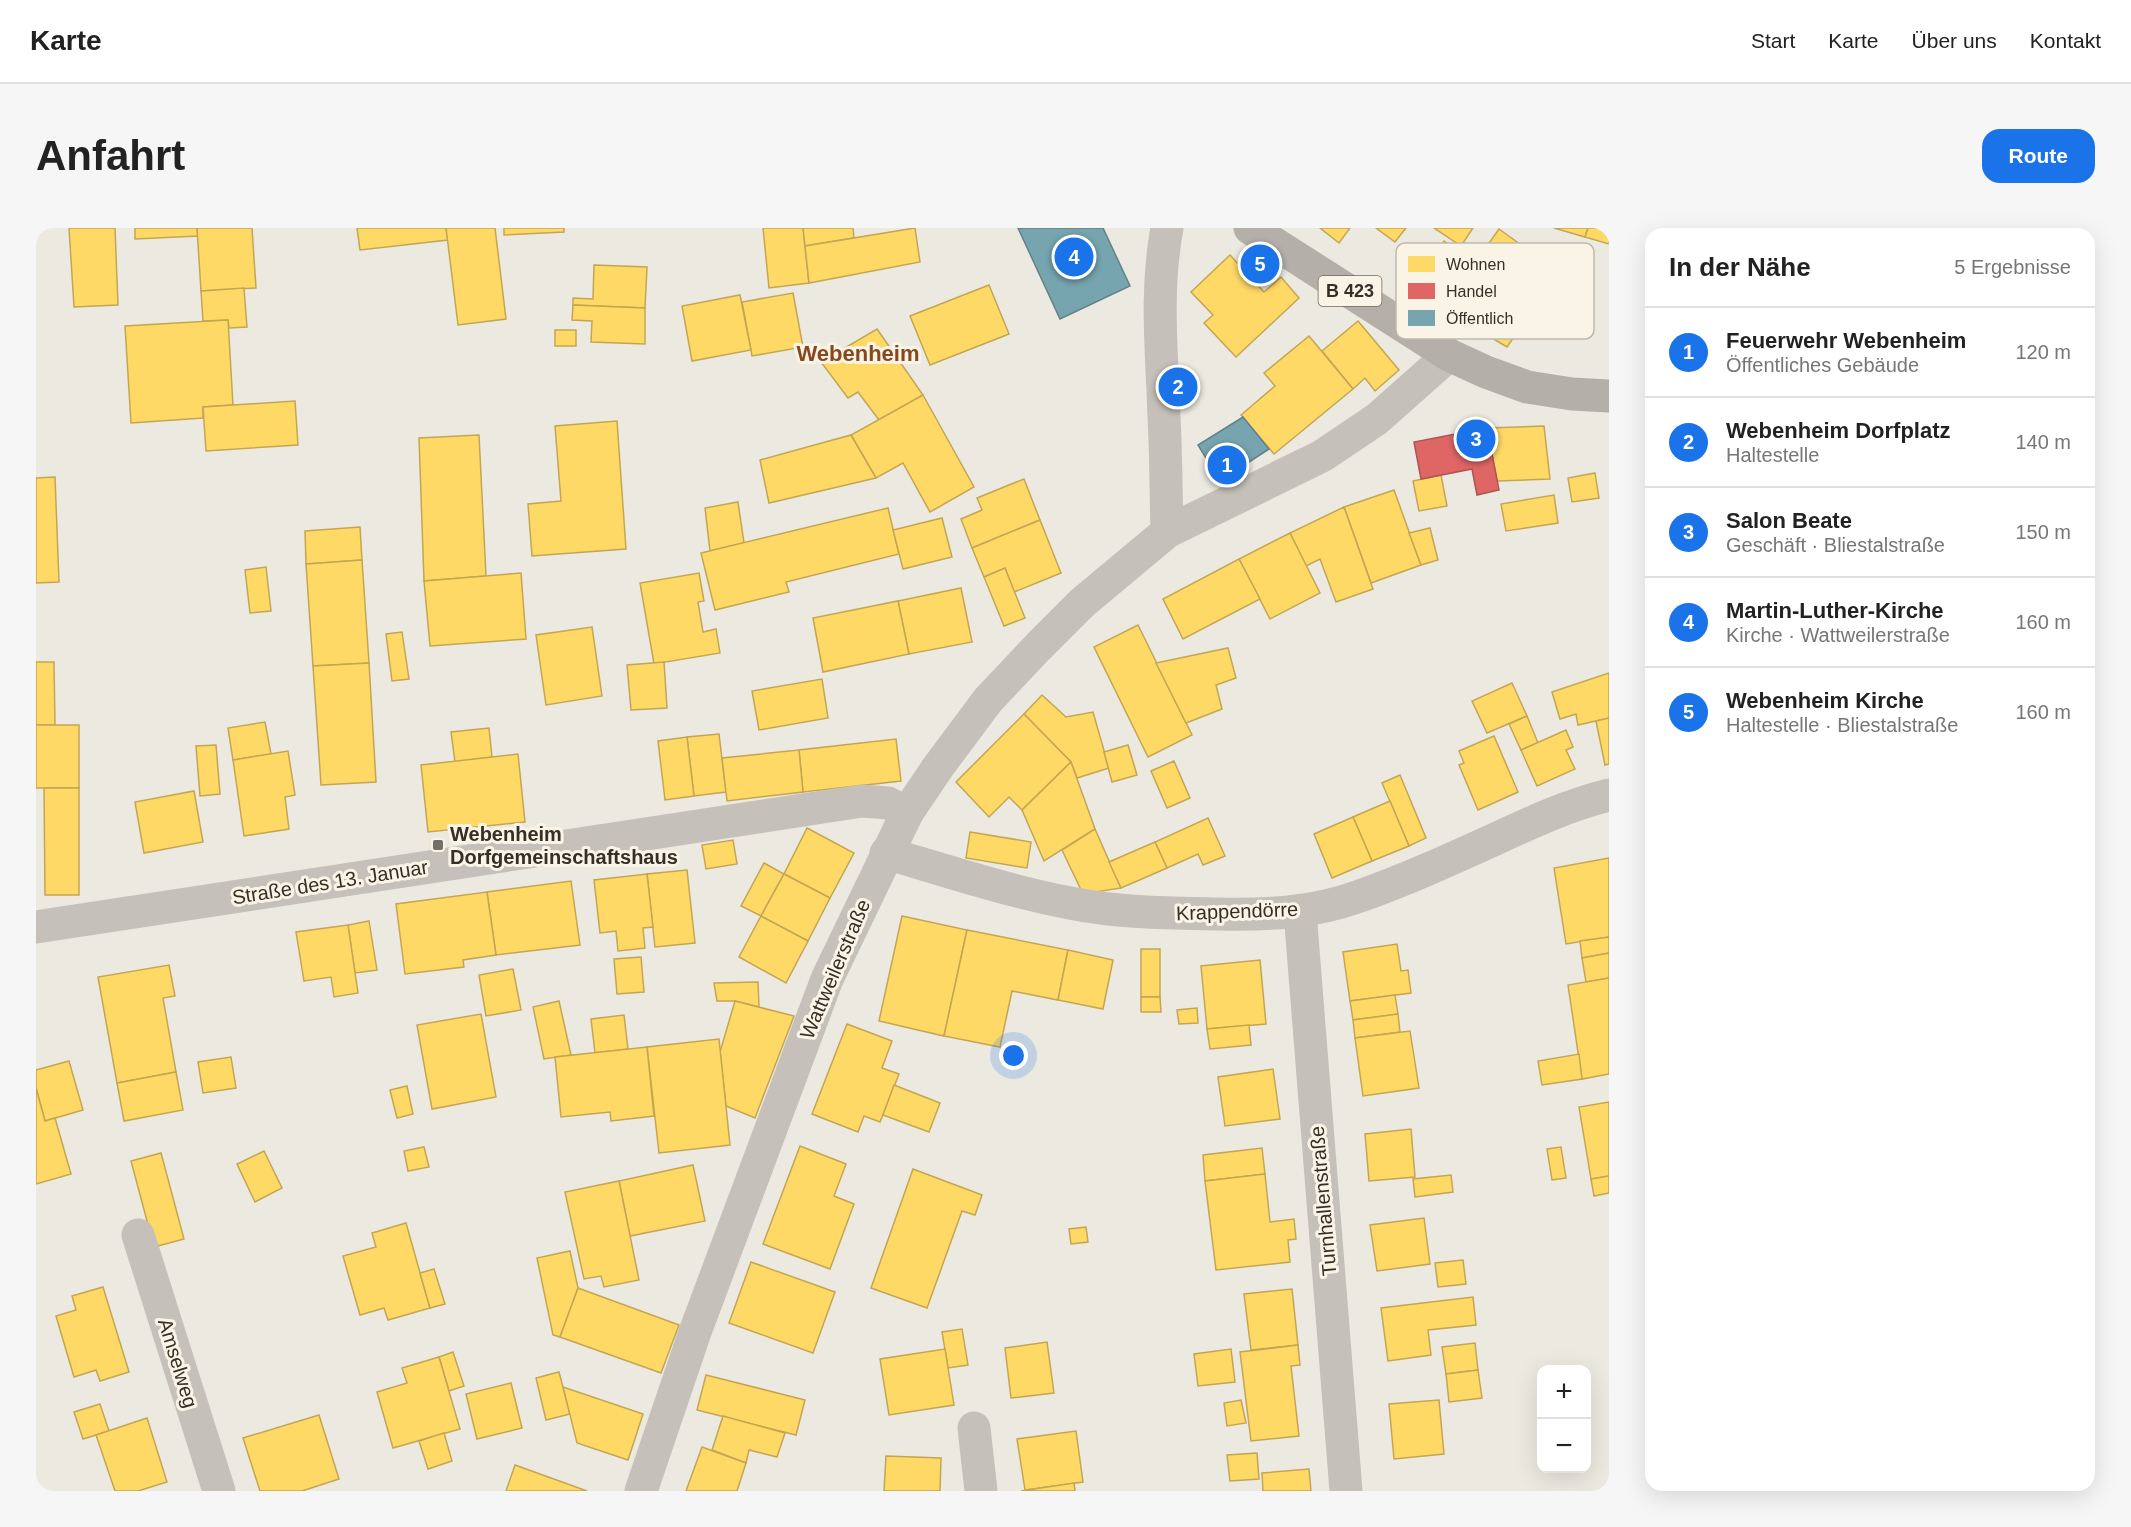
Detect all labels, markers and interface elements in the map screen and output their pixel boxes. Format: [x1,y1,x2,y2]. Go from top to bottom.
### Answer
text: Karte [30,25,102,56]
text: Start [1751,29,1795,52]
text: Karte [1828,29,1879,52]
text: Über uns [1912,29,1997,52]
text: Kontakt [2030,29,2101,52]
button: Route [1982,129,2095,183]
text: Anfahrt [36,132,185,179]
pin: 4 [1054,234,1094,279]
pin: 5 [1240,242,1280,286]
legend [1396,243,1594,339]
text: In der Nähe [1669,252,1811,282]
text: Wohnen [1446,256,1505,273]
text: 5 Ergebnisse [1954,256,2071,278]
road number: B 423 [1318,276,1382,306]
text: Handel [1446,283,1497,300]
text: Öffentlich [1446,310,1513,327]
text: Feuerwehr Webenheim [1726,328,1966,353]
district label: Webenheim [796,341,920,366]
text: 1 [1683,341,1694,363]
text: 120 m [2015,341,2071,363]
text: Öffentliches Gebäude [1726,354,1919,376]
pin: 2 [1158,364,1198,410]
pin: 3 [1456,416,1496,462]
text: Webenheim Dorfplatz [1726,418,1951,443]
text: 2 [1683,431,1694,453]
text: 140 m [2015,431,2071,453]
pin: 1 [1208,442,1246,488]
text: Haltestelle [1726,444,1819,466]
text: Salon Beate [1726,508,1852,533]
text: 3 [1683,521,1694,543]
text: 150 m [2015,521,2071,543]
text: Geschäft · Bliestalstraße [1726,534,1945,556]
text: Martin-Luther-Kirche [1726,598,1944,623]
text: 4 [1683,611,1694,633]
text: 160 m [2015,611,2071,633]
text: Kirche · Wattweilerstraße [1726,624,1950,646]
text: Webenheim Kirche [1726,688,1924,713]
text: 5 [1683,701,1694,723]
text: 160 m [2015,701,2071,723]
text: Haltestelle · Bliestalstraße [1726,714,1958,736]
place label: Webenheim Dorfgemeinschaftshaus [450,823,678,868]
marker: Webenheim Dorfgemeinschaftshaus [431,838,445,852]
street label: Straße des 13. Januar [231,856,430,908]
street label: Wattweilerstraße [796,896,874,1042]
street label: Krappendörre [1175,898,1299,924]
your location [999,1041,1028,1070]
street label: Turnhallenstraße [1305,1125,1341,1277]
street label: Amselweg [154,1316,202,1410]
map controls [1537,1365,1591,1473]
button: + [1537,1365,1591,1419]
button: − [1537,1419,1591,1473]

